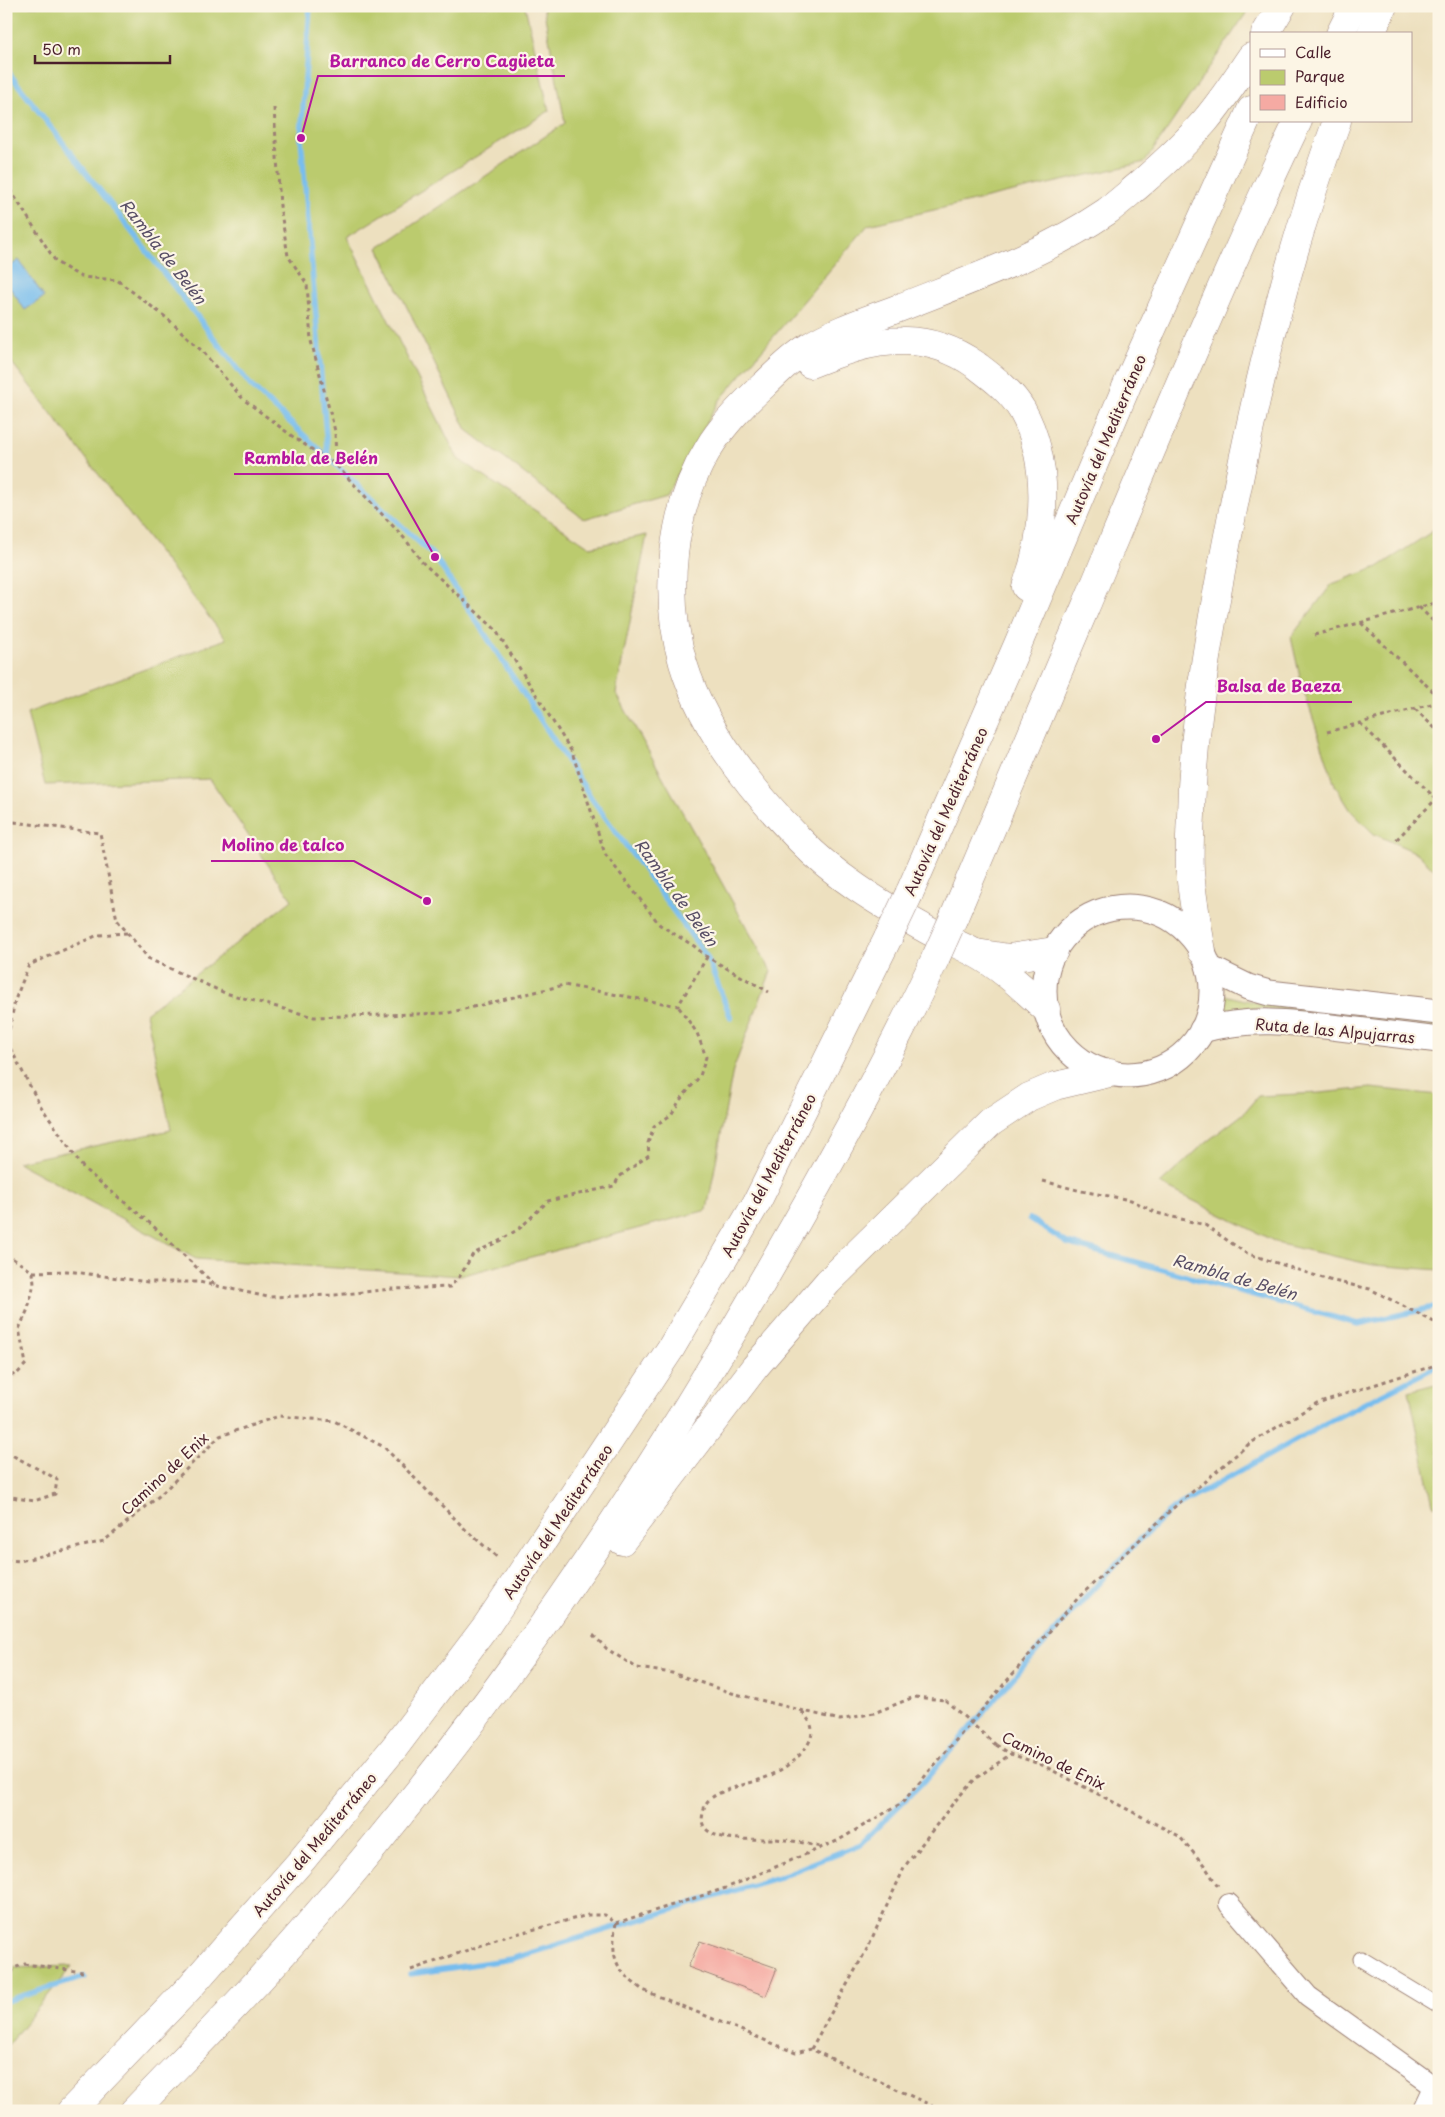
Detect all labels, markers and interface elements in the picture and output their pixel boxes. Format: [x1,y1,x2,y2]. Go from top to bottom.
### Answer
scale bar [35,32,170,64]
legend [1250,32,1412,122]
text: 50 m [42,37,81,60]
text: Calle [1295,40,1332,63]
callout: Barranco de Cerro Cagüeta [318,45,565,76]
text: Barranco de Cerro Cagüeta [329,48,555,72]
text: Parque [1295,64,1345,87]
text: Edificio [1295,90,1348,113]
water label: Rambla de Belén [115,193,214,310]
street label: Autovía del Mediterráneo [1059,351,1151,527]
callout: Rambla de Belén [234,443,388,474]
text: Rambla de Belén [244,445,378,469]
callout: Balsa de Baeza [1206,671,1352,702]
text: Balsa de Baeza [1216,673,1342,697]
street label: Autovía del Mediterráneo [897,723,993,899]
callout: Molino de talco [211,830,354,861]
text: Molino de talco [222,832,344,856]
water label: Rambla de Belén [630,833,725,952]
street label: Ruta de las Alpujarras [1254,1012,1416,1048]
street label: Autovía del Mediterráneo [715,1089,821,1261]
water label: Rambla de Belén [1170,1247,1301,1305]
street label: Camino de Enix [115,1426,213,1520]
street label: Autovía del Mediterráneo [496,1439,618,1603]
street label: Camino de Enix [998,1725,1110,1795]
street label: Autovía del Mediterráneo [247,1767,381,1921]

